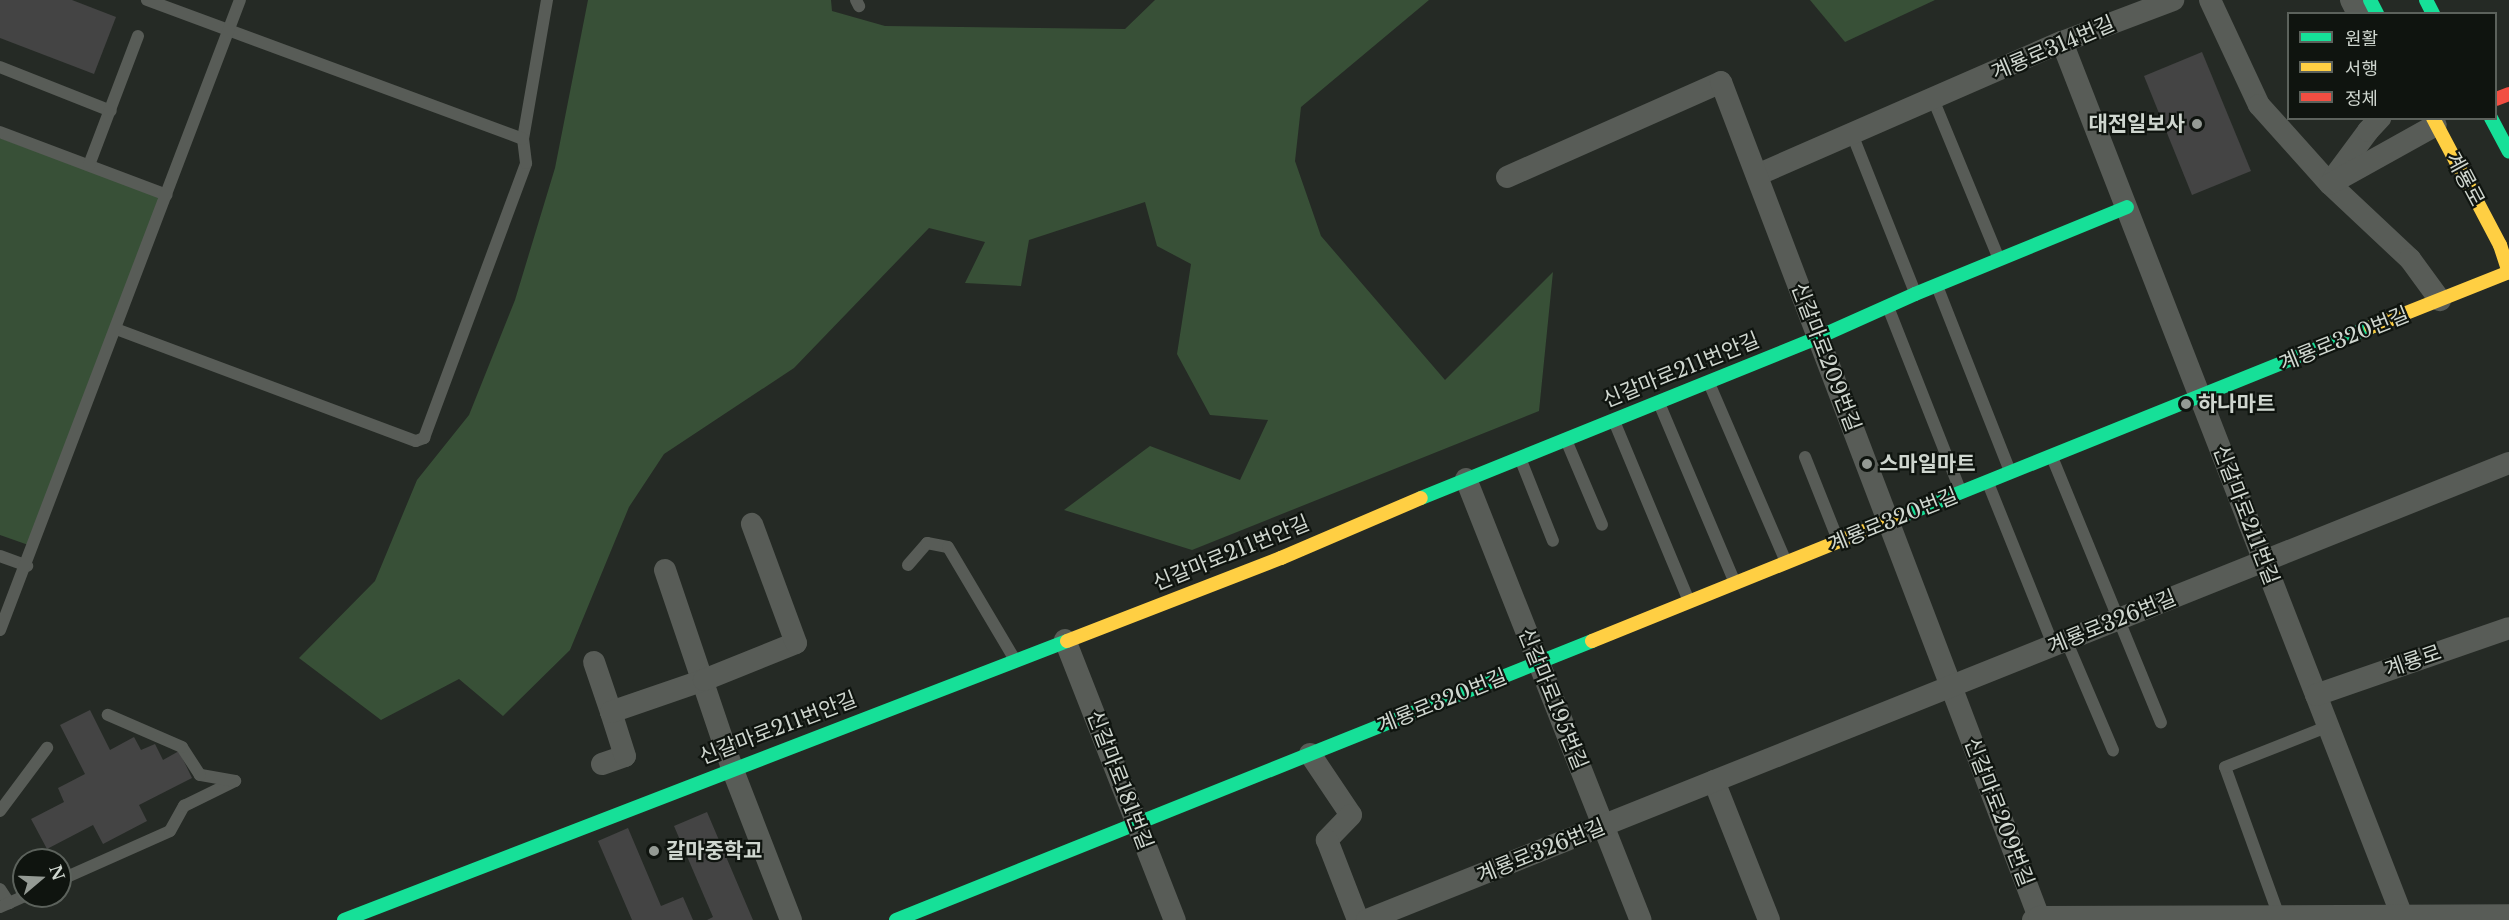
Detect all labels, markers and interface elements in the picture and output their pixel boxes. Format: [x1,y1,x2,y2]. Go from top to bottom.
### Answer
street label: 계룡로314번길 [1988,11,2118,85]
legend [2287,12,2497,120]
text: 원활 [2345,28,2378,50]
text: 서행 [2345,58,2378,80]
text: 정체 [2345,88,2378,110]
place label: 대전일보사 [2088,111,2185,137]
marker: 대전일보사 [2190,117,2204,131]
street label: 계룡로 [2440,147,2490,211]
street label: 신갈마로209번길 [1786,279,1866,435]
street label: 계룡로320번길 [2276,302,2412,376]
street label: 신갈마로211번안길 [1599,327,1763,413]
place label: 하나마트 [2198,391,2275,417]
marker: 하나마트 [2179,397,2193,411]
street label: 신갈마로211번길 [2208,442,2284,588]
place label: 스마일마트 [1879,451,1976,477]
marker: 스마일마트 [1860,457,1874,471]
street label: 계룡로320번길 [1825,483,1961,557]
street label: 신갈마로211번안길 [1149,510,1313,596]
street label: 계룡로326번길 [2044,585,2180,659]
street label: 신갈마로195번길 [1513,624,1593,774]
street label: 계룡로 [2381,640,2445,682]
street label: 계룡로320번길 [1374,664,1510,738]
street label: 신갈마로211번안길 [696,686,860,770]
street label: 신갈마로181번길 [1082,707,1158,853]
street label: 신갈마로209번길 [1959,734,2039,890]
street label: 계룡로326번길 [1473,814,1609,888]
place label: 갈마중학교 [666,838,763,864]
marker: 갈마중학교 [647,844,661,858]
north arrow [12,848,72,908]
text: N [45,862,69,883]

